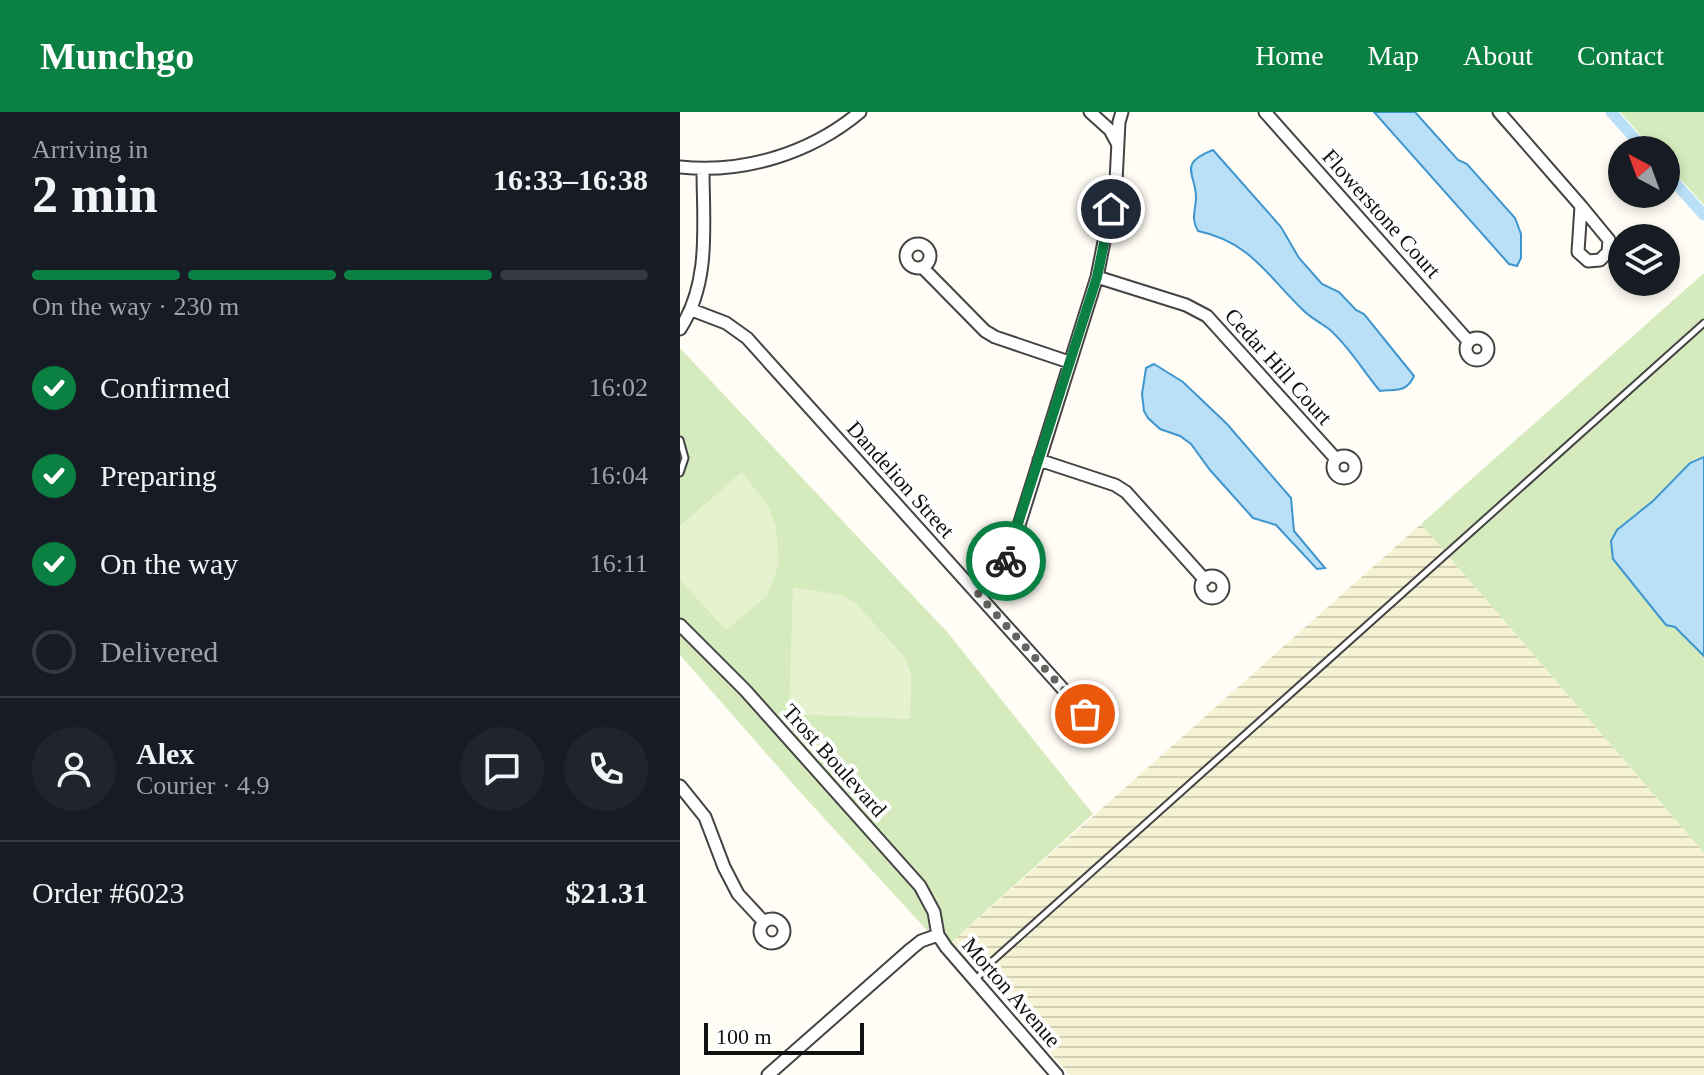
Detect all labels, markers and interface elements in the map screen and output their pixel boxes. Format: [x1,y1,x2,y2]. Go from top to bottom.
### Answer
text: Munchgo [40,35,194,77]
text: Home [1255,40,1324,71]
text: Map [1368,40,1419,71]
text: About [1463,40,1533,71]
text: Contact [1577,40,1664,71]
text: Arriving in [32,135,148,164]
north arrow [1608,136,1680,208]
map controls [1608,136,1680,296]
street label: Flowerstone Court [1317,144,1446,283]
text: 16:33–16:38 [493,163,648,196]
text: 2 min [32,166,158,223]
pin [1077,175,1145,243]
icon: home [1089,187,1133,231]
button: layers [1608,224,1680,296]
text: On the way · 230 m [32,292,239,321]
street label: Cedar Hill Court [1220,303,1337,430]
icon: check [32,366,76,410]
text: Confirmed [100,371,230,404]
text: 16:02 [589,373,648,402]
street label: Dandelion Street [842,416,960,543]
icon: check [32,454,76,498]
text: Preparing [100,459,217,492]
text: 16:04 [589,461,648,490]
courier [966,521,1046,601]
icon: bike [984,539,1028,583]
icon: check [32,542,76,586]
text: On the way [100,547,238,580]
text: 16:11 [590,549,648,578]
text: Delivered [100,635,218,668]
pin [1051,680,1119,748]
icon: bag [1063,692,1107,736]
street label: Trost Boulevard [778,699,892,822]
button: person [32,727,116,811]
button: chat [460,727,544,811]
button: phone [564,727,648,811]
text: Alex [136,737,194,770]
text: Courier · 4.9 [136,771,270,800]
text: Order #6023 [32,876,184,909]
text: $21.31 [566,876,648,909]
street label: Morton Avenue [957,932,1066,1052]
scale bar [704,1019,864,1055]
text: 100 m [716,1024,772,1049]

